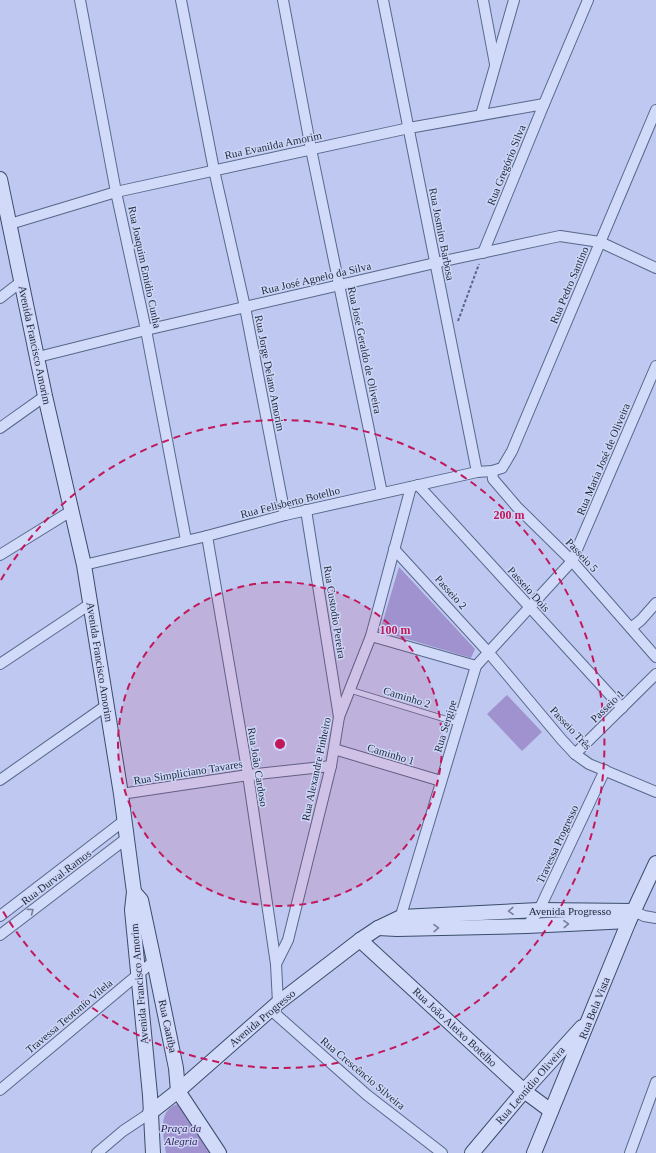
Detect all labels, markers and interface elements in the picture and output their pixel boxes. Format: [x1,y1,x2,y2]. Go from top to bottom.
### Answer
street label: Rua Gregório Silva [484,123,528,207]
street label: Rua Evanilda Amorim [223,129,323,161]
street label: Rua Josmiro Barbosa [427,187,457,281]
street label: Rua Joaquim Emidio Cunha [126,205,164,329]
street label: Rua Pedro Santino [547,244,591,325]
street label: Rua José Agnelo da Silva [260,259,372,296]
street label: Avenida Francisco Amorim [17,284,54,406]
street label: Rua José Geraldo de Oliveira [346,285,384,415]
street label: Rua Jorge Delano Amorim [253,314,287,433]
street label: Rua Maria José de Oliveira [574,401,632,517]
street label: Rua Felisberto Botelho [239,484,341,520]
text: 200 m [494,508,525,522]
street label: Passeio 5 [564,536,601,575]
street label: Passeio Dois [506,564,552,614]
street label: Rua Custodio Pereira [322,565,348,660]
street label: Passeio 2 [433,573,469,611]
street label: Avenida Francisco Amorim [85,601,115,723]
text: 100 m [380,623,411,637]
street label: Caminho 2 [382,684,432,710]
street label: Passeio 1 [588,687,626,725]
street label: Rua Sergipe [431,698,459,754]
street label: Passeio Três [548,704,594,752]
street label: Rua Alexandre Pinheiro [299,716,333,822]
street label: Rua João Cardoso [246,727,270,808]
centre of rings [273,737,287,751]
street label: Caminho 1 [366,741,416,767]
street label: Rua Simpliciano Tavares [133,757,243,787]
street label: Travessa Progresso [534,803,581,885]
street label: Rua Durval Ramos [19,847,93,907]
street label: Avenida Progresso [529,905,612,917]
one-way arrow [508,907,514,915]
one-way arrow [26,909,33,916]
one-way arrow [563,920,569,929]
street label: Avenida Francisco Amorim [128,923,150,1045]
one-way arrow [433,924,439,933]
street label: Rua Bela Vista [576,975,612,1041]
street label: Travessa Teotonio Vilela [23,976,115,1056]
street label: Rua João Aleixo Botelho [411,985,500,1069]
street label: Avenida Progresso [227,987,298,1049]
street label: Rua Caatiba [157,998,180,1054]
street label: Rua Crescêncio Silveira [318,1034,408,1112]
street label: Rua Leonídio Oliveira [493,1044,567,1126]
park label: Praça da Alegria [160,1122,202,1147]

